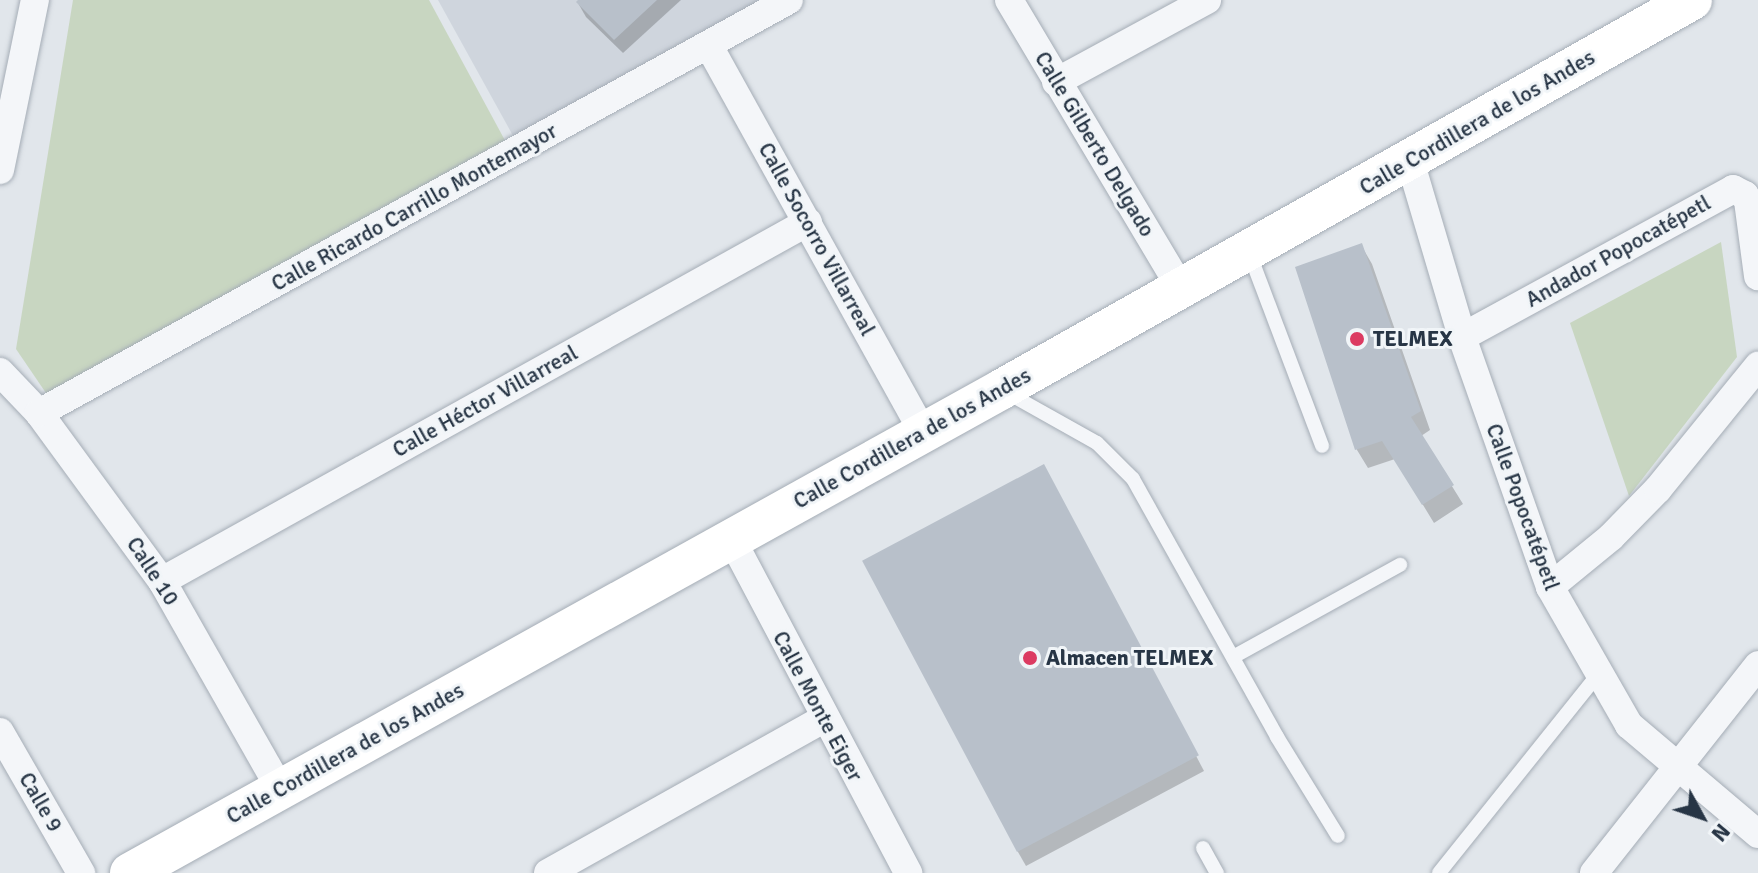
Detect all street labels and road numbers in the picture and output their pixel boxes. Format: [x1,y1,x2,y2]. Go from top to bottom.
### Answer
street label: Calle Cordillera de los Andes [1355,44,1599,200]
street label: Calle Gilberto Delgado [1029,47,1161,241]
street label: Calle Ricardo Carrillo Montemayor [267,117,561,297]
street label: Calle Socorro Villarreal [753,138,881,340]
street label: Andador Popocatépetl [1521,189,1715,313]
street label: Calle Héctor Villarreal [388,339,582,463]
street label: Calle Cordillera de los Andes [789,362,1035,514]
street label: Calle Popocatépetl [1481,420,1565,594]
street label: Calle 10 [121,532,185,610]
street label: Calle Monte Eiger [767,626,869,786]
street label: Calle Cordillera de los Andes [222,677,468,829]
street label: Calle 9 [13,767,69,837]

